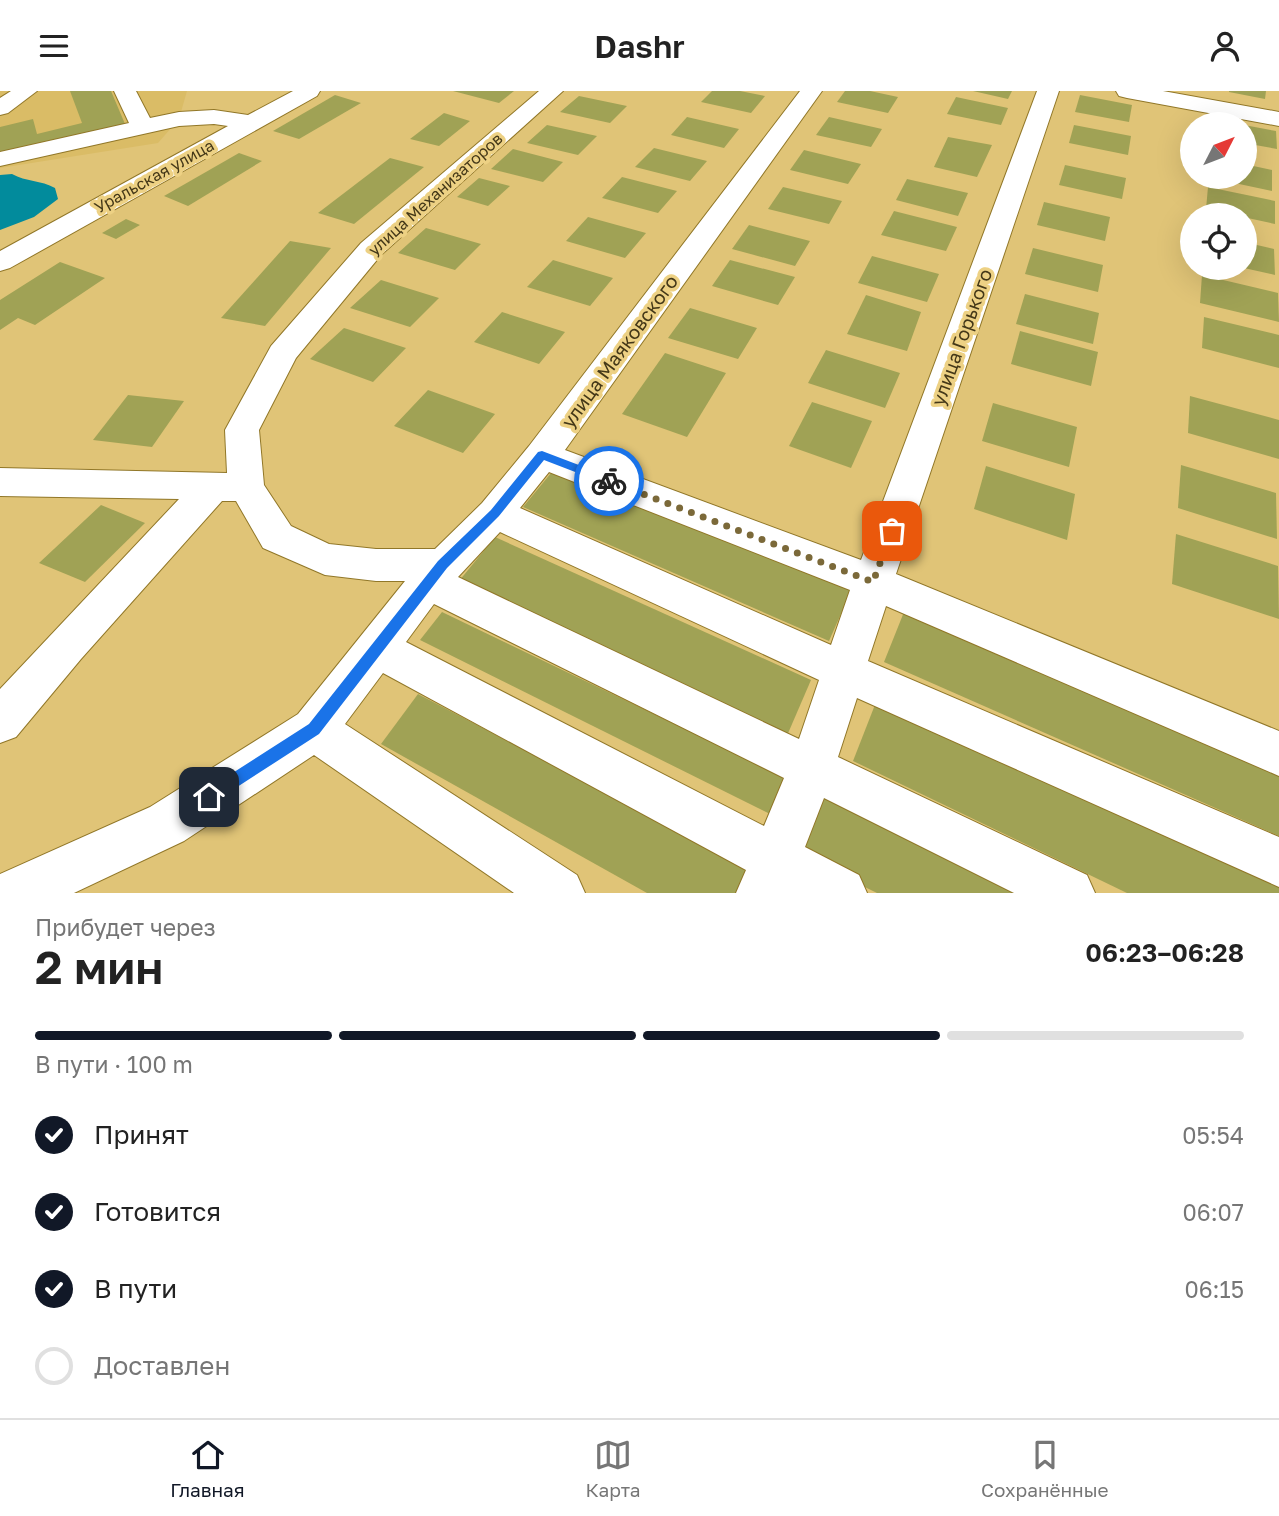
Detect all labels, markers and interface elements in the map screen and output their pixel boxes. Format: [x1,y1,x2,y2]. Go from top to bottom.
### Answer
icon: menu [35,27,73,65]
text: Dashr [594,27,685,65]
icon: person [1206,27,1244,65]
north arrow [1180,112,1256,189]
map controls [1180,112,1257,280]
street label: улица Механизаторов [364,128,506,260]
street label: Уральская улица [91,135,217,217]
button: locate [1180,203,1257,280]
street label: улица Горького [926,265,996,409]
street label: улица Маяковского [556,270,682,432]
courier [574,446,644,516]
icon: bike [590,462,628,500]
pin [862,501,922,561]
icon: bag [873,512,911,550]
pin [179,767,239,827]
icon: home [190,778,228,816]
text: Прибудет через [35,913,216,941]
text: 06:23–06:28 [1085,937,1244,968]
text: 2 мин [35,939,163,994]
text: В пути · 100 m [35,1050,193,1078]
icon: check [35,1116,73,1154]
text: Принят [94,1119,189,1150]
text: 05:54 [1182,1121,1244,1149]
icon: check [35,1193,73,1231]
text: Готовится [94,1196,221,1227]
text: 06:07 [1182,1198,1244,1226]
icon: check [35,1270,73,1308]
text: В пути [94,1273,177,1304]
text: 06:15 [1184,1275,1244,1303]
text: Доставлен [94,1350,230,1381]
tab: Главная [170,1436,245,1501]
tab: Карта [585,1436,640,1501]
tab: Сохранённые [981,1436,1109,1501]

